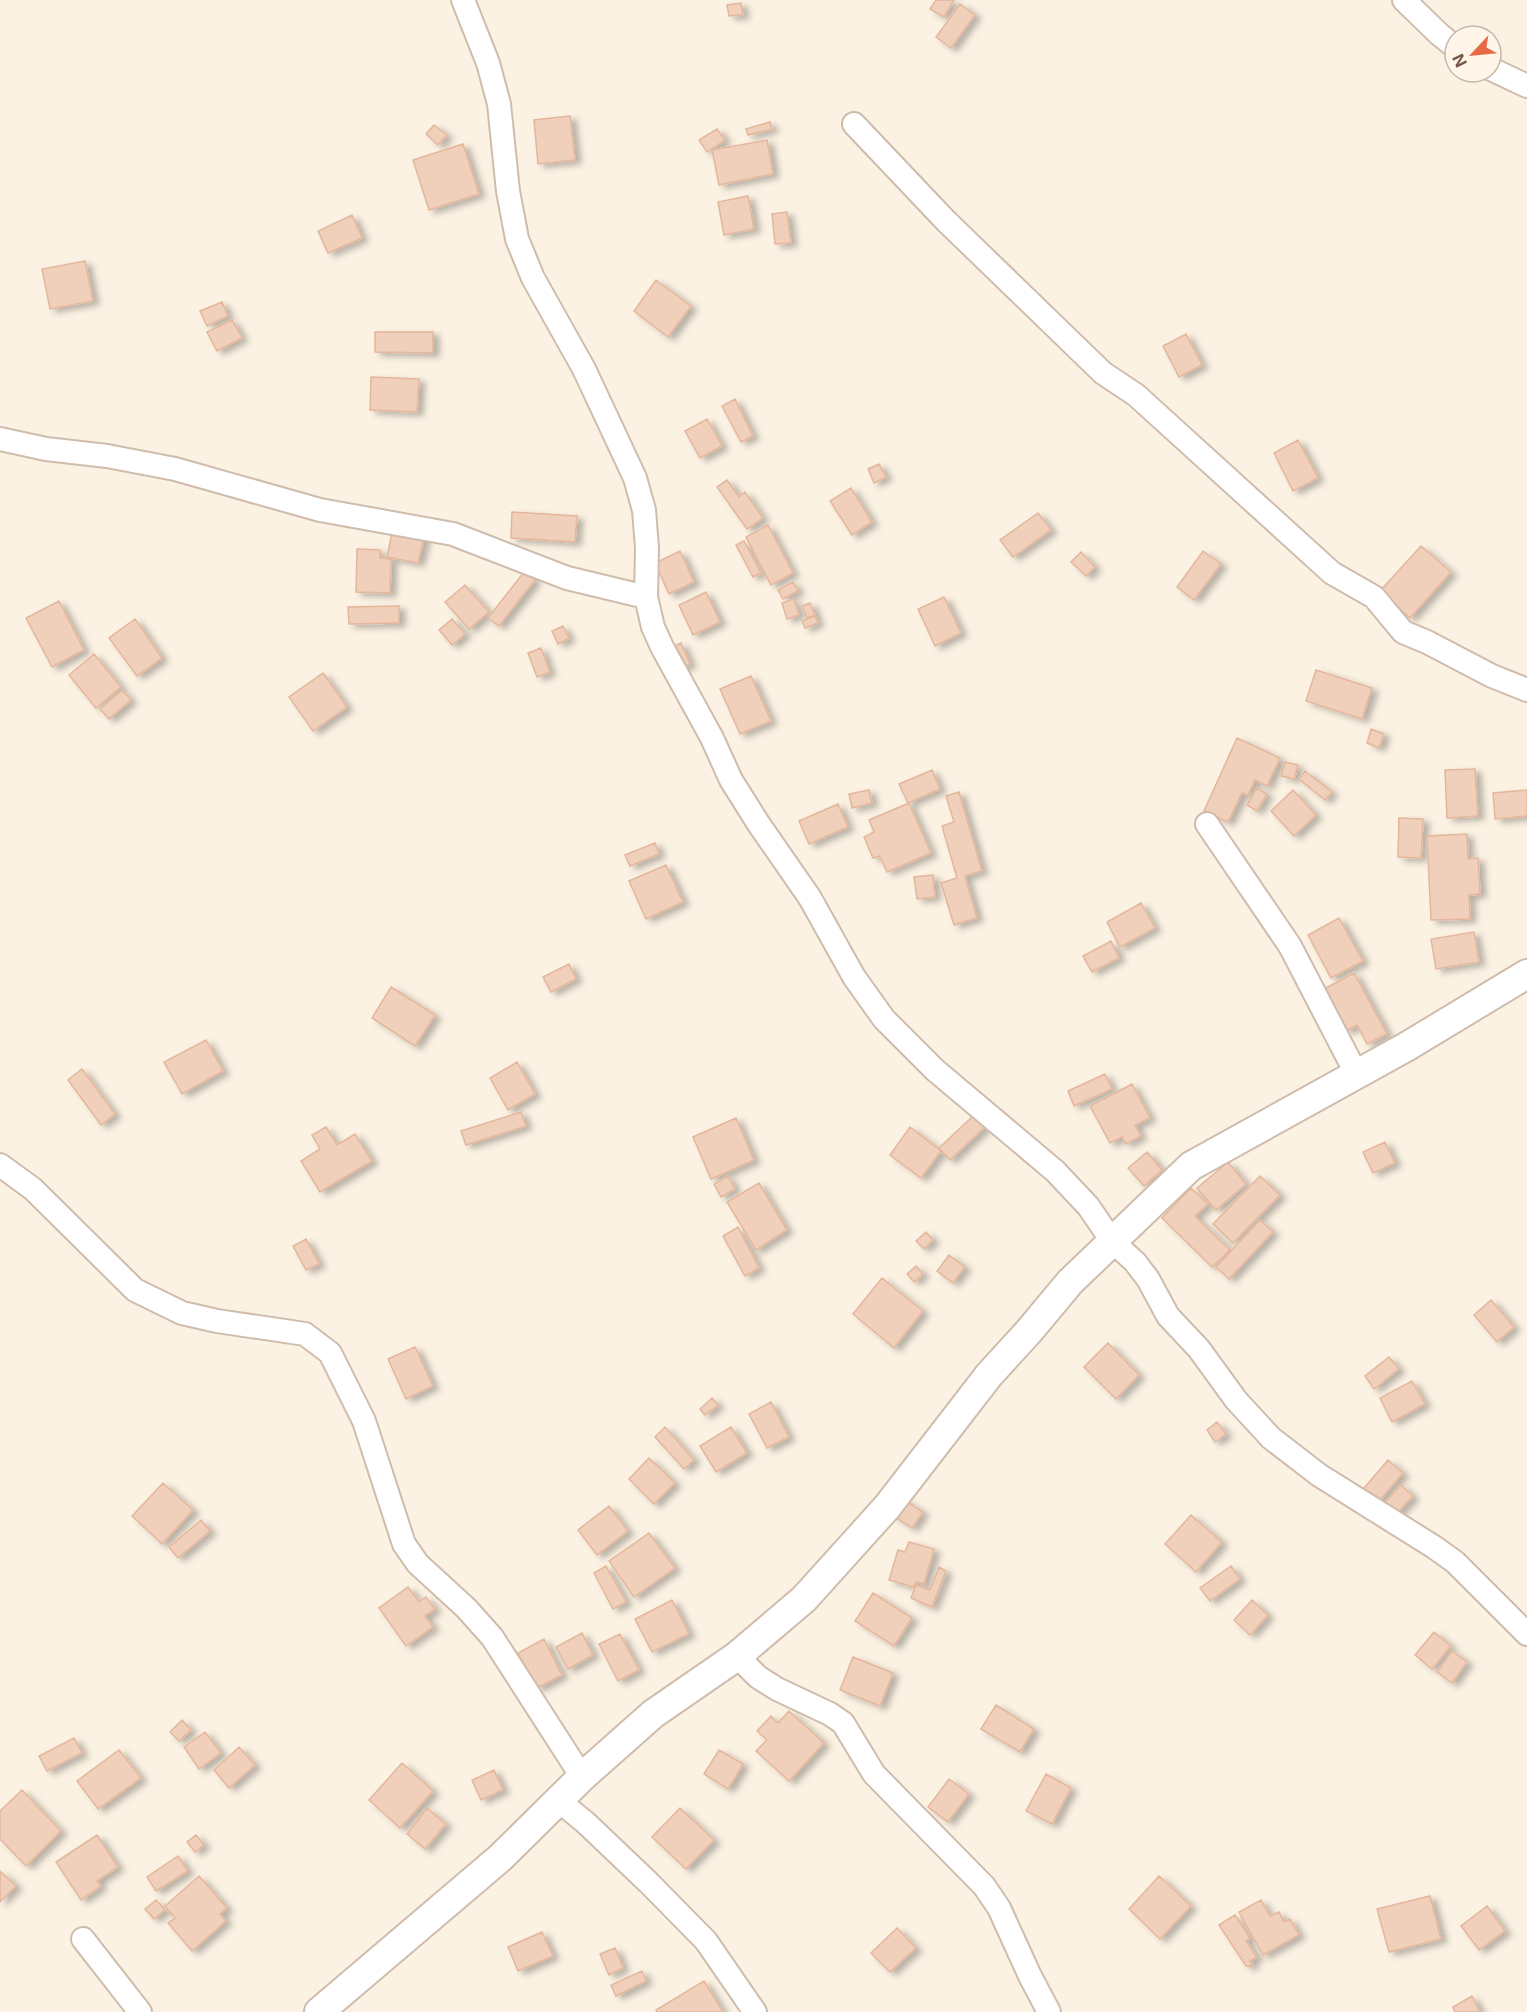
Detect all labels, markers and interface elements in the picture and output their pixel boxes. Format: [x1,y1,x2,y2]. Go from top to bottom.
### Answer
north arrow [1443,24,1503,84]
text: N [1448,51,1471,70]

